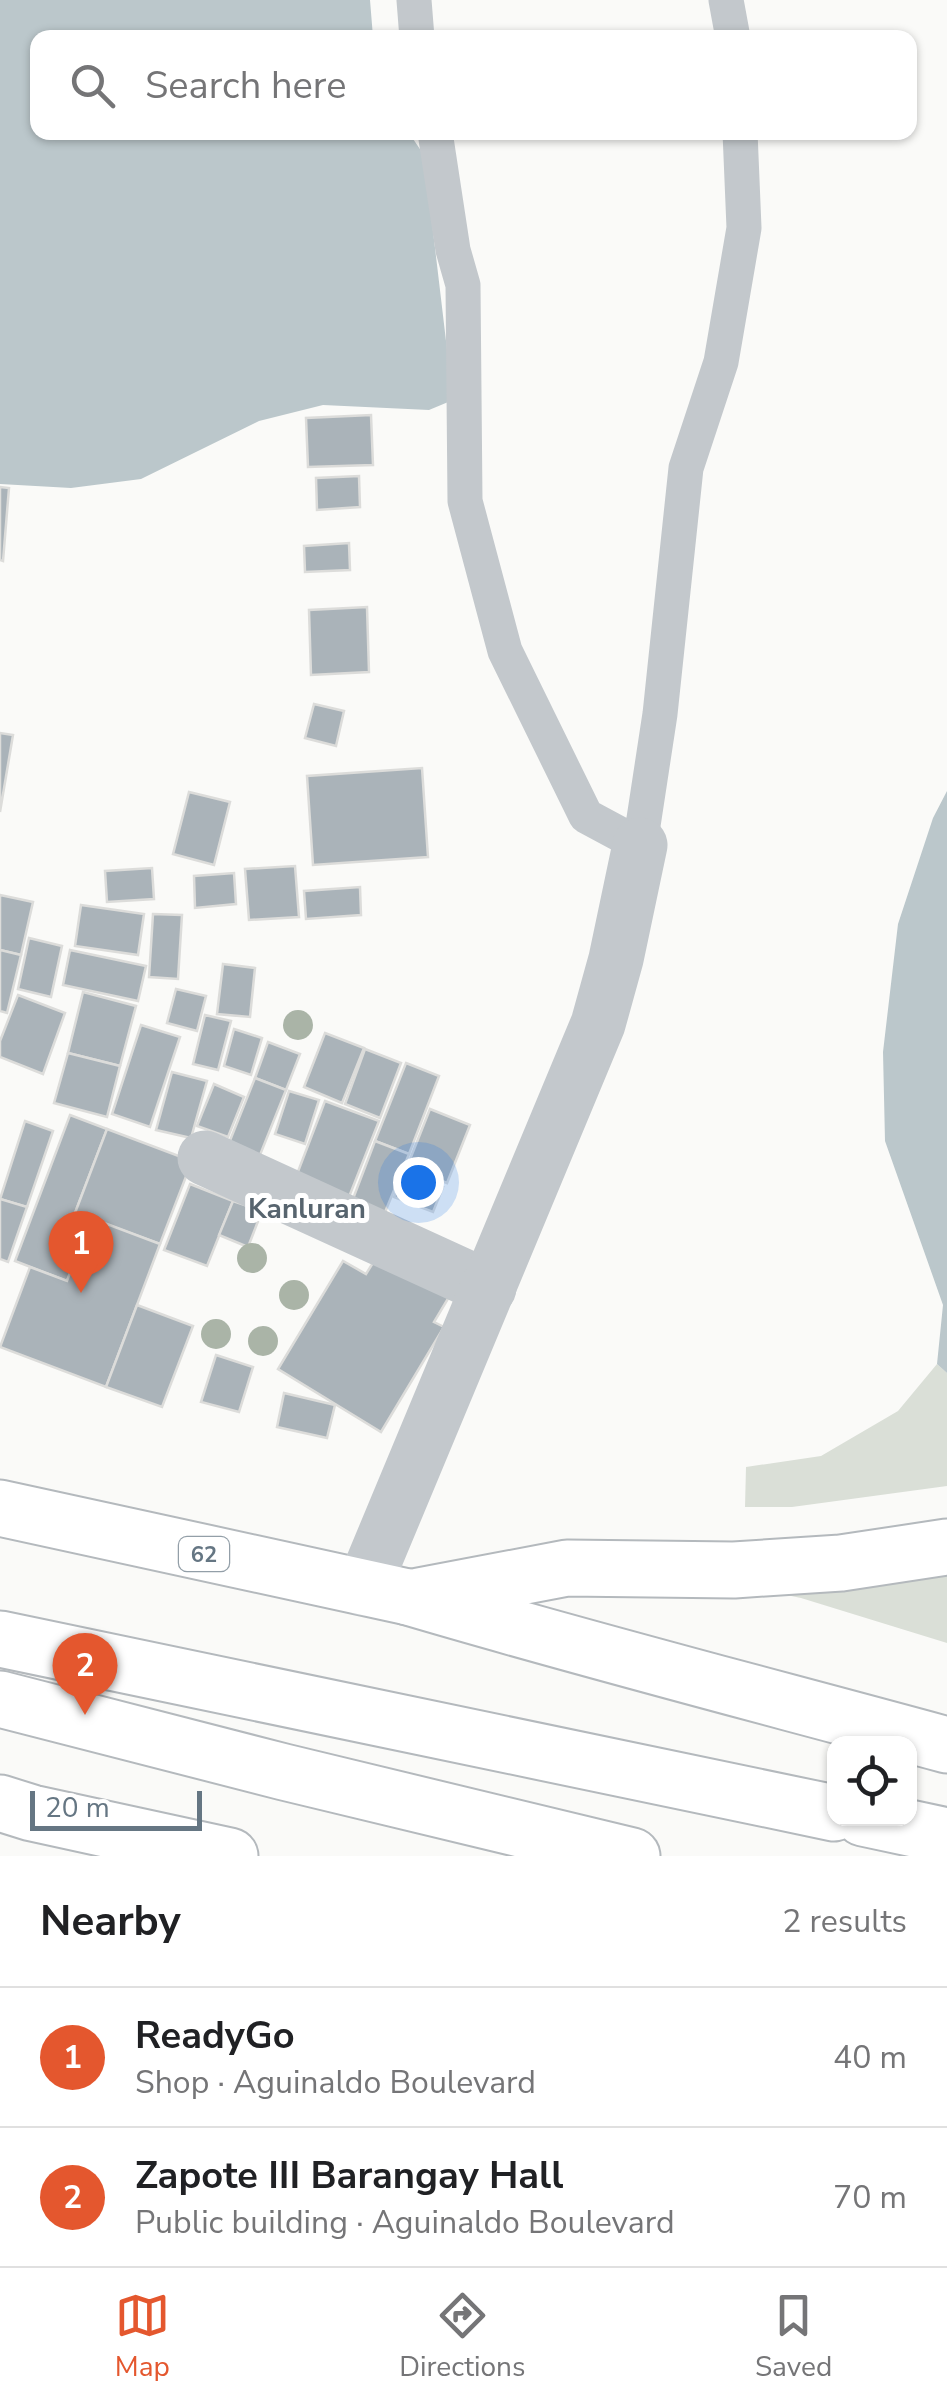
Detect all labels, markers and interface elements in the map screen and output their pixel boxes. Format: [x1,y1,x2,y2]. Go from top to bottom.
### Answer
search box [30,30,917,140]
icon: search [65,58,120,113]
text: Search here [145,60,346,111]
your location [393,1157,444,1208]
district label: Kanluran [248,1190,366,1228]
pin: 1 [48,1210,114,1293]
road number: 62 [179,1537,229,1571]
pin: 2 [52,1632,118,1715]
map controls [827,1736,917,1826]
button: locate [827,1736,917,1826]
scale bar [30,1786,202,1830]
text: 20 m [45,1789,110,1827]
text: Nearby [40,1893,181,1950]
text: 2 results [782,1900,907,1943]
text: ReadyGo [135,2010,295,2061]
text: 1 [63,2036,82,2079]
text: 40 m [833,2036,907,2079]
text: Shop · Aguinaldo Boulevard [135,2061,536,2104]
text: Zapote III Barangay Hall [135,2150,563,2201]
text: 2 [63,2176,82,2219]
text: 70 m [833,2176,907,2219]
text: Public building · Aguinaldo Boulevard [135,2201,675,2244]
tab: Map [115,2288,170,2386]
tab: Directions [399,2288,525,2386]
tab: Saved [755,2288,832,2386]

